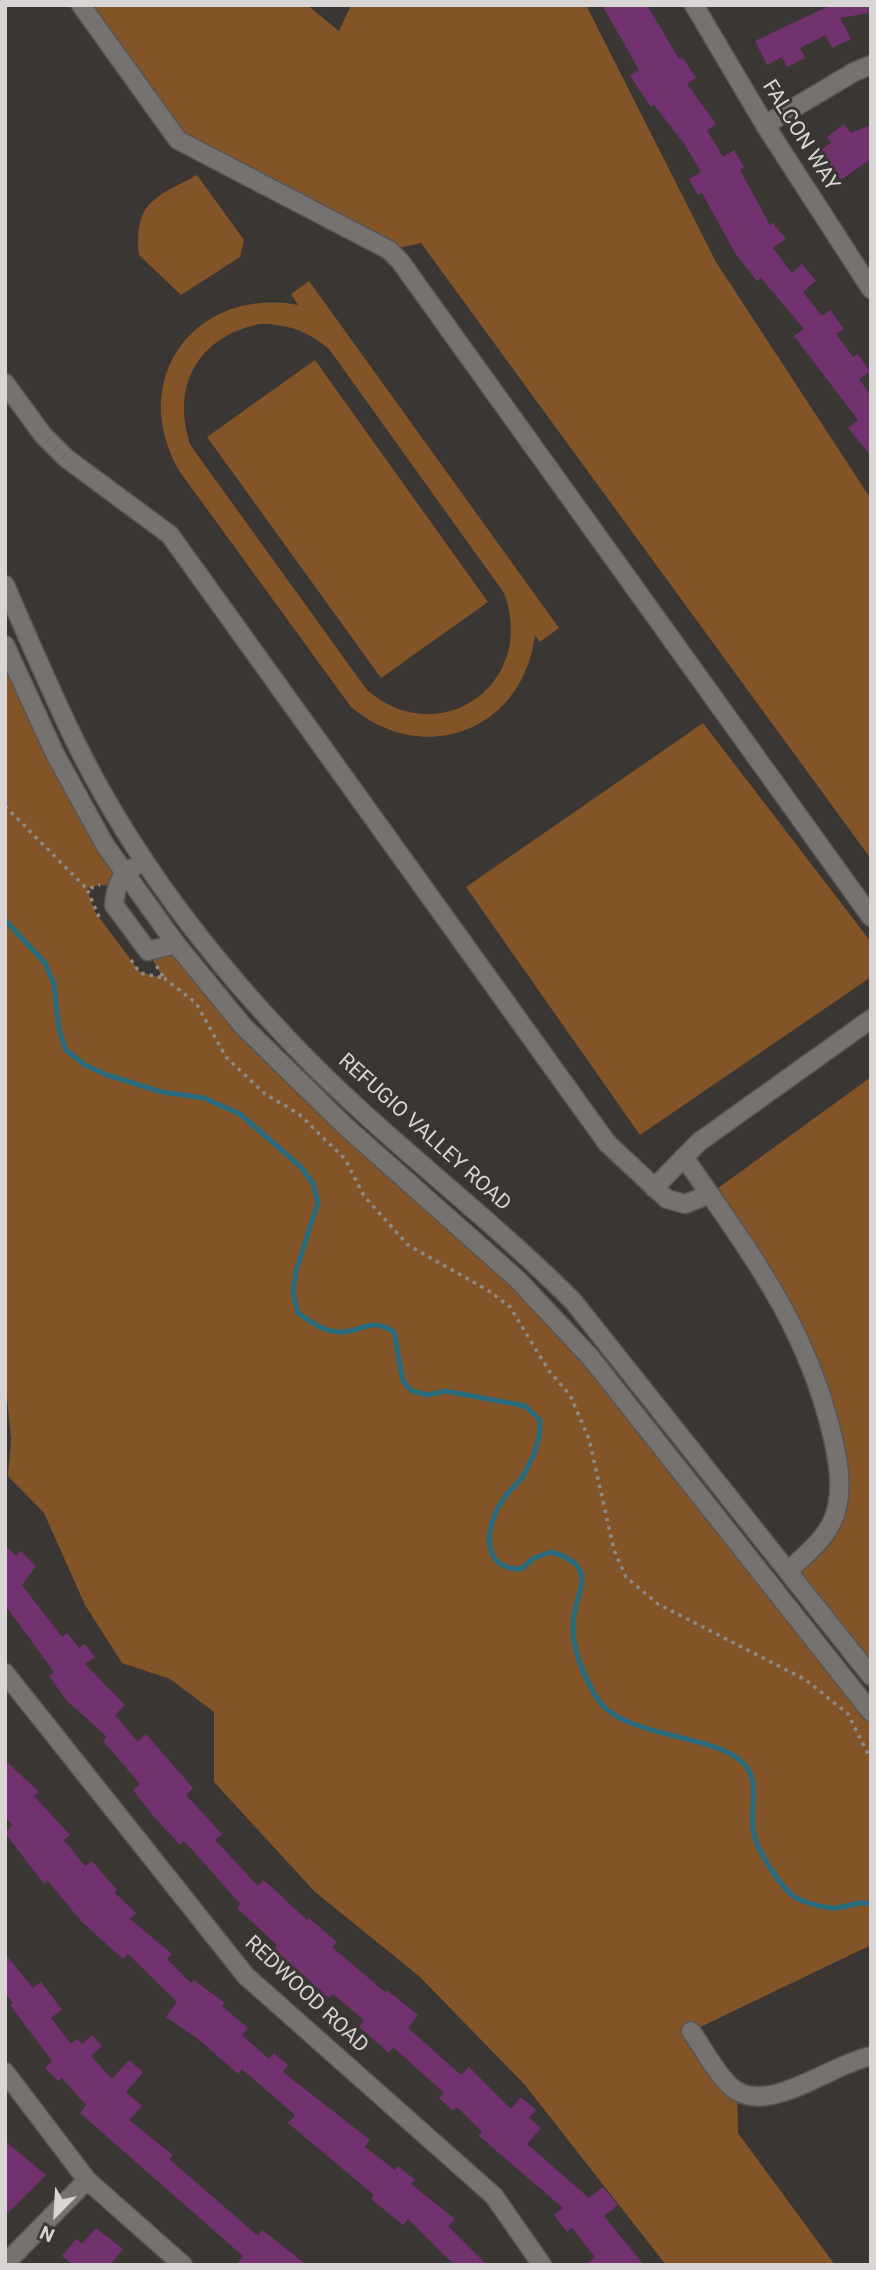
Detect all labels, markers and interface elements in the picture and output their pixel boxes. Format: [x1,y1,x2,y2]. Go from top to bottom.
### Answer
street label: FALCON WAY [756,76,844,196]
street label: REFUGIO VALLEY ROAD [333,1049,515,1217]
street label: REDWOOD ROAD [239,1931,373,2059]
north arrow [21,2179,91,2249]
text: N [36,2220,58,2247]

